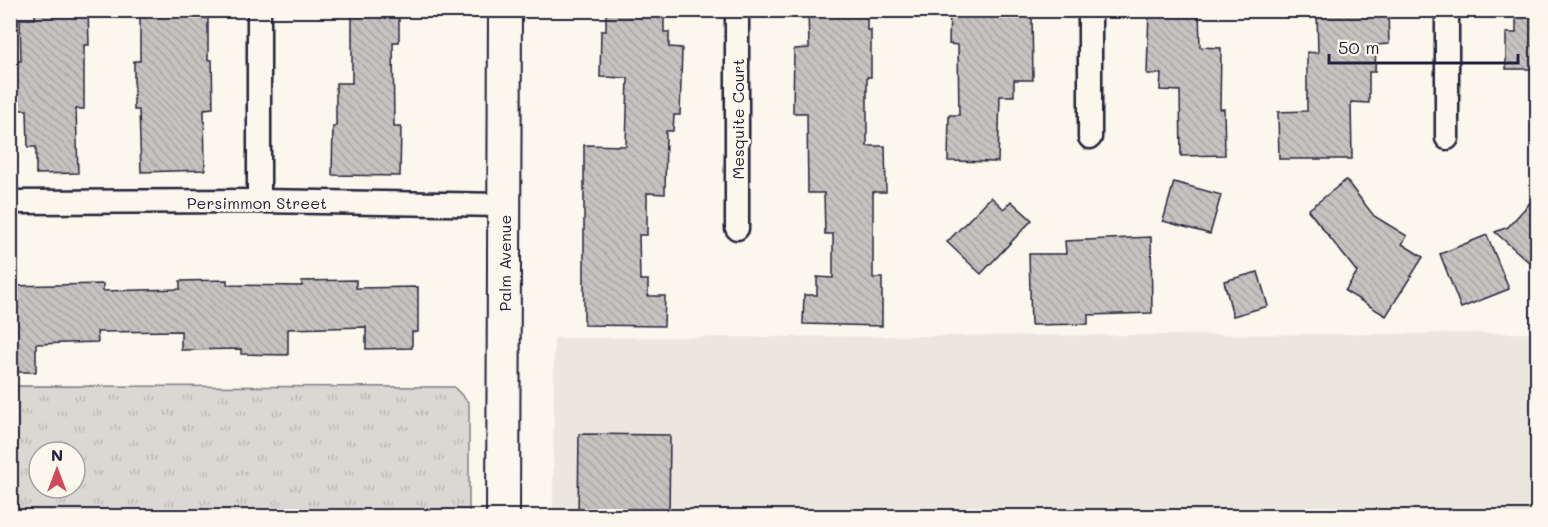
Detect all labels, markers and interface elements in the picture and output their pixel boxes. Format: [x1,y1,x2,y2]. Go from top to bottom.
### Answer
scale bar [1329,27,1518,65]
text: 50 m [1338,35,1380,59]
street label: Mesquite Court [727,58,748,180]
street label: Persimmon Street [187,192,327,213]
street label: Palm Avenue [494,215,515,312]
north arrow [27,440,87,500]
text: N [51,444,63,465]

